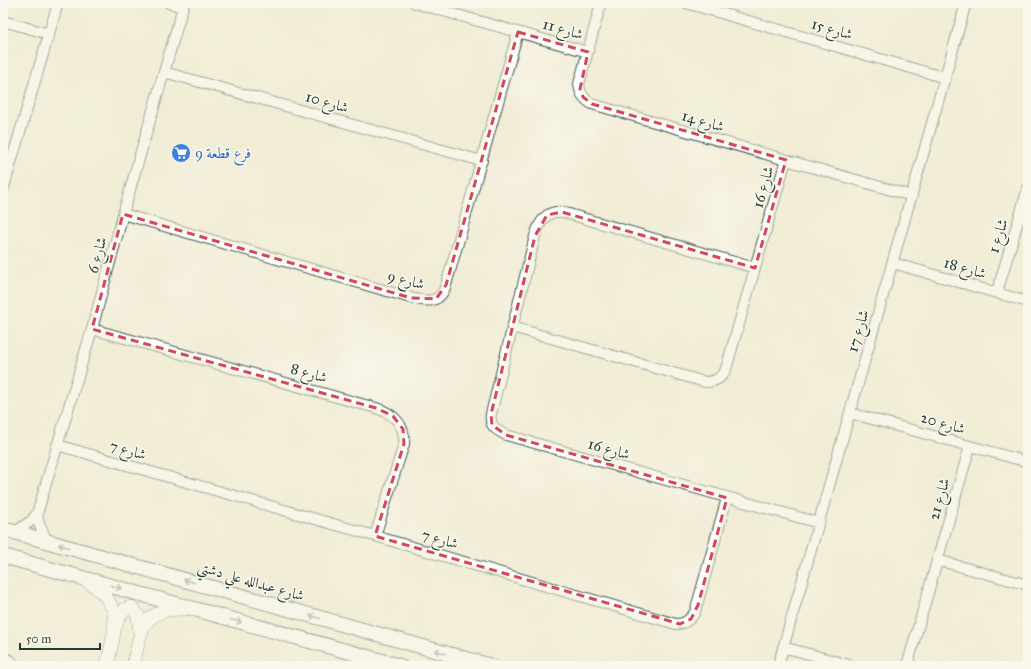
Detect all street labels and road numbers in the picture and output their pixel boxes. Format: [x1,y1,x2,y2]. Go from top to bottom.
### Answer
street label: شارع 11 [540,15,585,47]
street label: شارع 15 [808,15,855,47]
street label: شارع 10 [302,87,351,121]
street label: شارع 14 [678,106,726,140]
street label: شارع 16 [748,164,781,211]
street label: شارع 1 [984,217,1016,257]
street label: شارع 6 [84,235,114,276]
street label: شارع 18 [941,253,988,286]
street label: شارع 9 [385,267,426,297]
street label: شارع 17 [843,308,876,355]
street label: شارع 8 [288,359,329,391]
street label: شارع 20 [918,408,967,442]
street label: شارع 16 [585,434,632,467]
street label: شارع 7 [106,436,148,468]
street label: شارع 21 [924,476,957,523]
street label: شارع 7 [418,525,460,557]
street label: شارع عبدالله علي دشتي [194,557,306,610]

